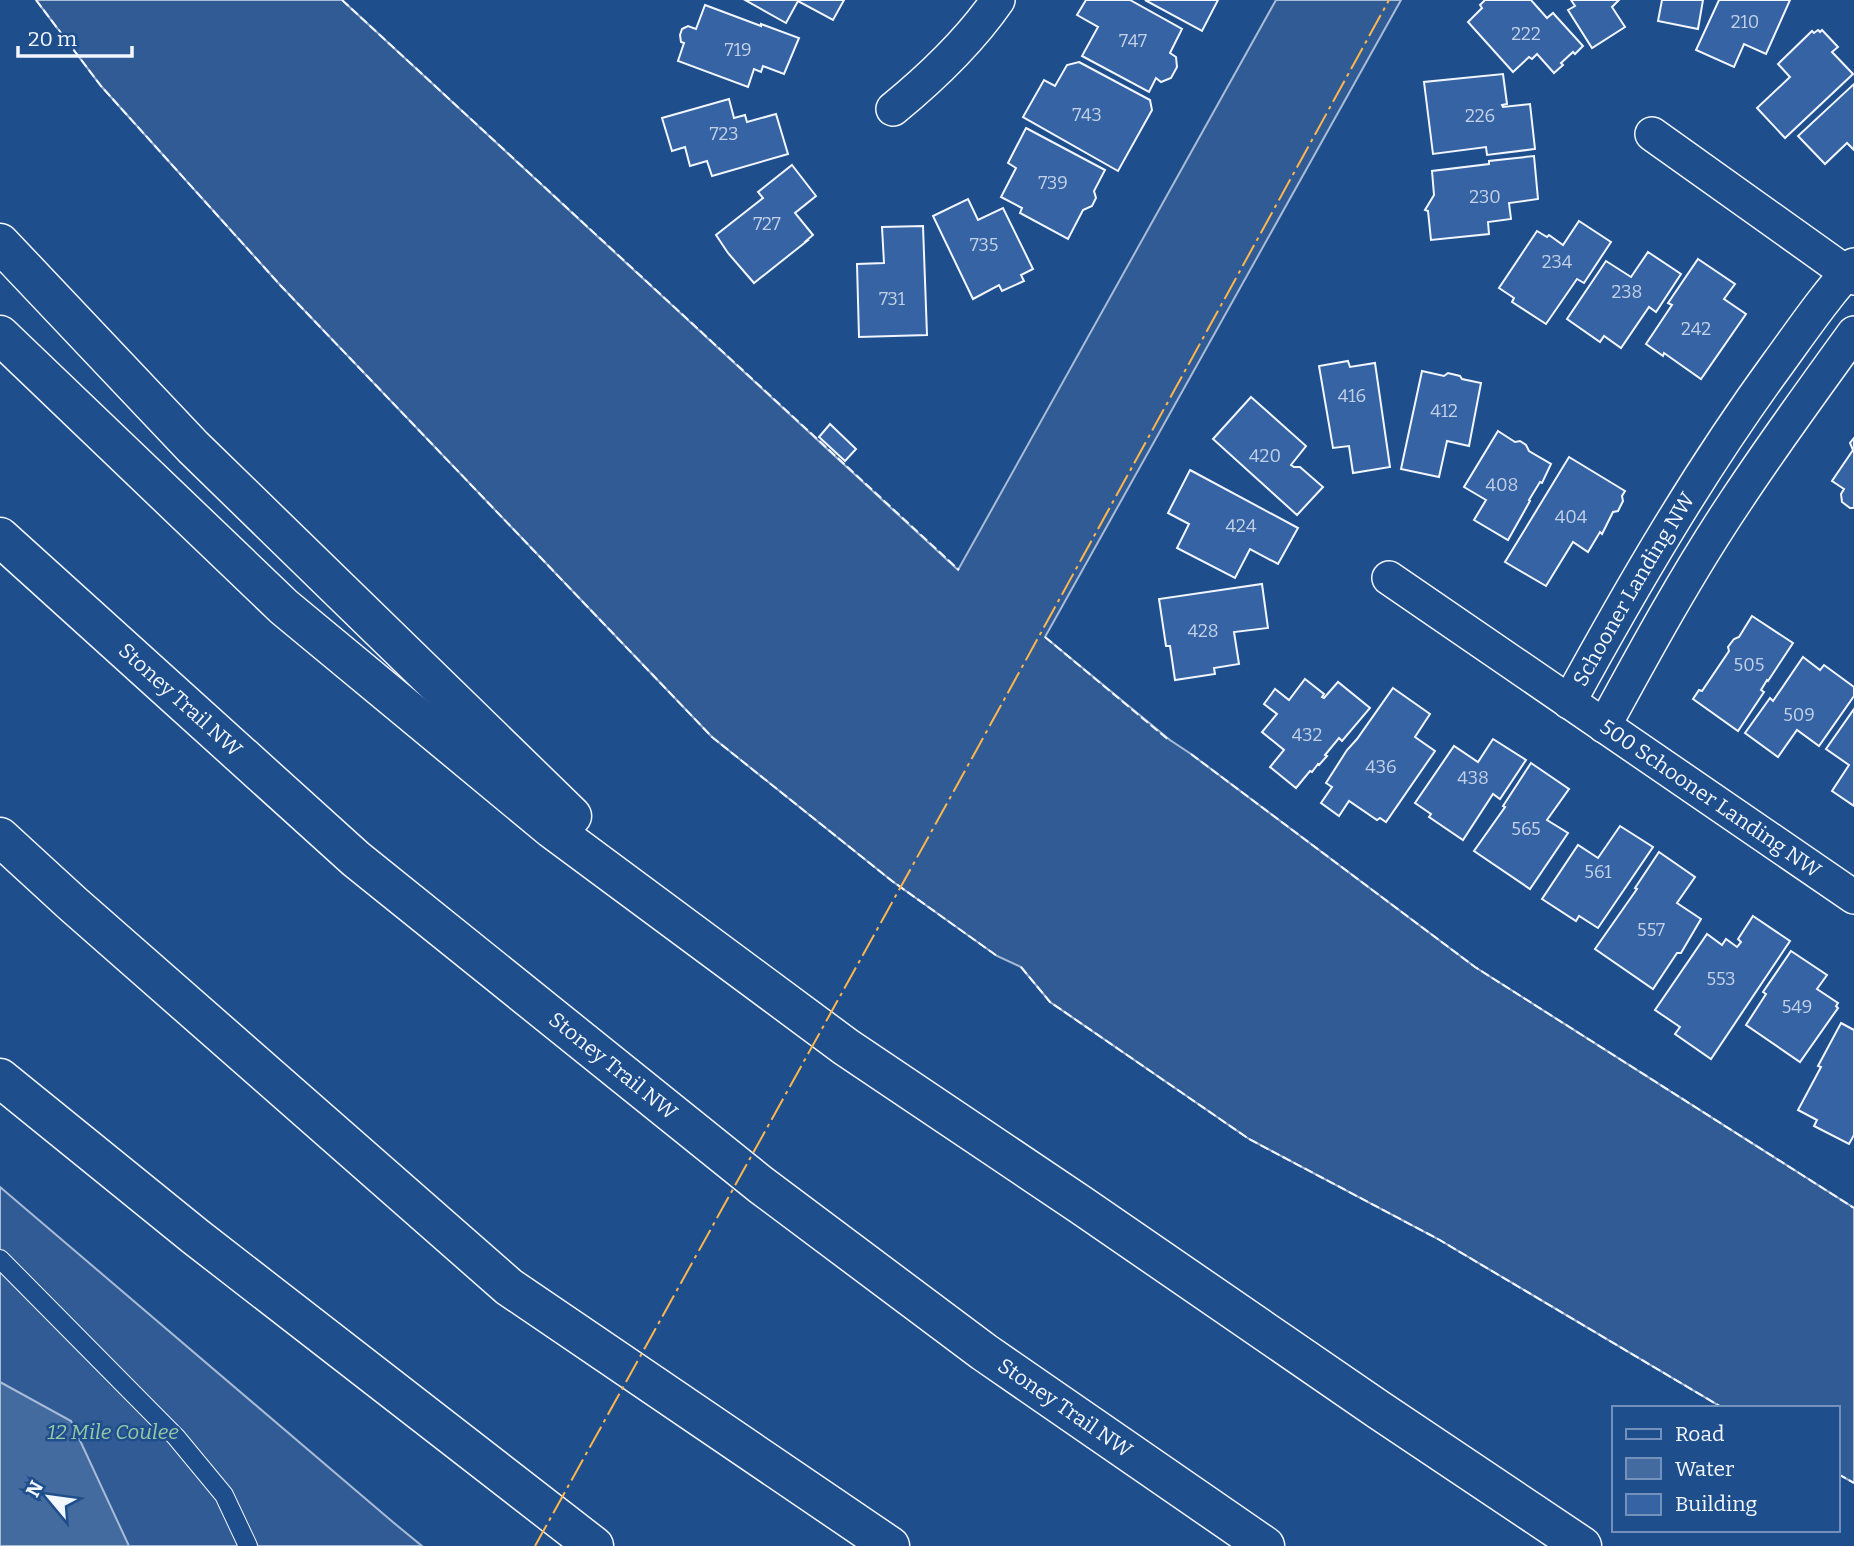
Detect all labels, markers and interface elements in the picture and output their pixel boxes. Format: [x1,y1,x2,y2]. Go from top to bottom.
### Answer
house number: 210 [1731,11,1759,33]
scale bar [18,14,131,58]
house number: 222 [1511,23,1541,45]
text: 20 m [28,26,77,52]
house number: 747 [1119,30,1147,52]
house number: 719 [724,39,752,61]
house number: 743 [1072,104,1102,126]
house number: 226 [1465,105,1495,127]
house number: 723 [710,123,738,145]
house number: 739 [1038,172,1068,194]
house number: 230 [1469,186,1501,208]
house number: 727 [753,213,781,235]
house number: 735 [970,234,998,256]
house number: 234 [1542,251,1573,273]
house number: 238 [1612,281,1642,303]
house number: 731 [879,288,906,310]
house number: 242 [1681,318,1711,340]
house number: 416 [1338,385,1366,407]
house number: 412 [1430,400,1458,422]
house number: 420 [1249,445,1281,467]
house number: 408 [1486,474,1518,496]
street label: Schooner Landing NW [1567,487,1701,691]
house number: 404 [1555,506,1588,528]
house number: 424 [1226,515,1257,537]
house number: 428 [1187,620,1219,642]
street label: Stoney Trail NW [113,638,248,763]
house number: 505 [1734,654,1764,676]
house number: 509 [1783,704,1815,726]
street label: 500 Schooner Landing NW [1595,714,1827,884]
house number: 432 [1292,724,1322,746]
house number: 436 [1365,756,1397,778]
house number: 438 [1457,767,1489,789]
house number: 565 [1511,818,1541,840]
house number: 561 [1584,861,1612,883]
house number: 557 [1637,919,1665,941]
house number: 553 [1706,968,1736,990]
house number: 549 [1782,996,1812,1018]
street label: Stoney Trail NW [544,1006,683,1126]
street label: Stoney Trail NW [993,1353,1138,1464]
legend [1612,1406,1840,1532]
park label: 12 Mile Coulee [47,1419,179,1445]
text: Road [1675,1421,1724,1447]
text: Water [1675,1456,1734,1482]
north arrow [14,1462,84,1532]
text: N [21,1477,48,1501]
text: Building [1675,1491,1758,1517]

